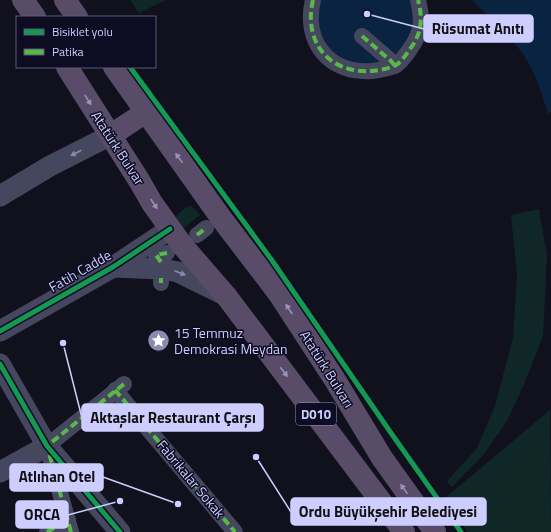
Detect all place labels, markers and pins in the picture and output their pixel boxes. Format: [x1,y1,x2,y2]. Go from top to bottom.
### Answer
callout: Rüsumat Anıtı [424,15,533,42]
place label: 15 Temmuz Demokrasi Meydan [174,322,288,359]
place icon: 15 Temmuz Demokrasi Meydan [145,328,171,354]
callout: Aktaşlar Restaurant Çarşı [82,404,263,431]
callout: Atlıhan Otel [10,464,103,491]
callout: Ordu Büyükşehir Belediyesi [291,498,486,525]
callout: ORCA [16,501,68,528]

